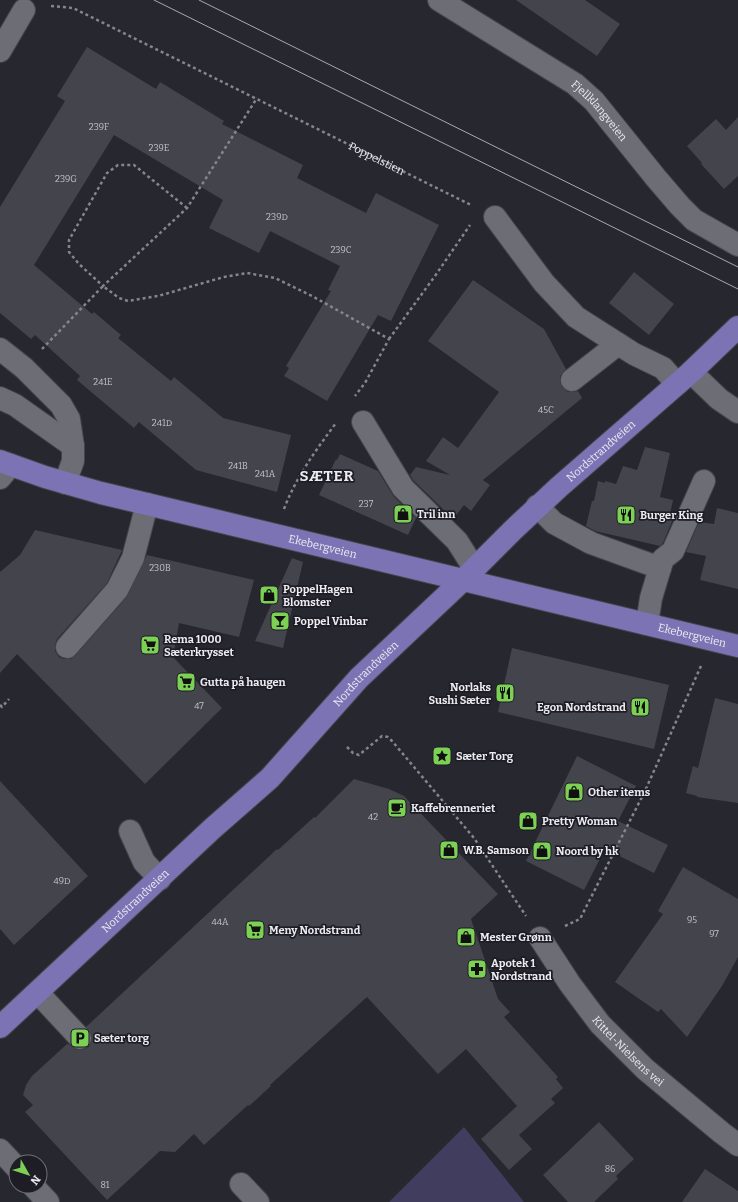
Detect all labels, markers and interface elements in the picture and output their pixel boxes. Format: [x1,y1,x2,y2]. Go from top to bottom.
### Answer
street label: Fjellklangveien [568,78,630,144]
house number: 239F [89,122,109,132]
street label: Poppelstien [346,140,407,178]
house number: 239E [149,143,169,153]
house number: 239G [55,174,77,184]
house number: 239D [266,212,288,222]
house number: 239C [330,245,352,255]
house number: 241E [93,377,113,387]
house number: 45C [538,405,554,415]
house number: 241D [152,418,172,428]
street label: Nordstrandveien [564,418,638,485]
house number: 241B [228,461,248,471]
district label: SÆTER [299,467,355,485]
house number: 241A [255,469,276,479]
house number: 237 [359,499,374,509]
shop icon: Tril inn [392,503,414,525]
restaurant icon: Burger King [615,504,637,526]
place label: Tril inn [417,508,455,521]
place label: Burger King [640,509,704,522]
street label: Ekebergveien [287,532,358,561]
house number: 230B [149,563,171,573]
place label: PoppelHagen Blomster [283,583,353,609]
shop icon: PoppelHagen Blomster [258,584,280,606]
bar icon: Poppel Vinbar [269,610,291,632]
place label: Poppel Vinbar [294,615,368,628]
street label: Ekebergveien [657,621,728,650]
place label: Rema 1000 Sæterkrysset [164,633,235,659]
supermarket icon: Rema 1000 Sæterkrysset [139,634,161,656]
street label: Nordstrandveien [331,638,401,709]
supermarket icon: Gutta på haugen [175,671,197,693]
place label: Gutta på haugen [200,676,286,689]
place label: Norlaks Sushi Sæter [429,681,492,707]
restaurant icon: Norlaks Sushi Sæter [494,682,516,704]
restaurant icon: Egon Nordstrand [629,696,651,718]
house number: 47 [194,701,204,711]
place label: Egon Nordstrand [537,701,626,714]
place icon: Sæter Torg [431,745,453,767]
place label: Sæter Torg [456,750,514,763]
shop icon: Other items [563,781,585,803]
place label: Other items [588,786,651,799]
cafe icon: Kaffebrenneriet [386,797,408,819]
place label: Kaffebrenneriet [411,802,496,815]
shop icon: Pretty Woman [517,810,539,832]
house number: 42 [368,812,378,822]
place label: Pretty Woman [542,815,617,828]
shop icon: W.B. Samson [438,839,460,861]
shop icon: Noord by hk [531,840,553,862]
place label: W.B. Samson [463,844,529,857]
place label: Noord by hk [556,845,619,858]
street label: Nordstrandveien [99,867,172,936]
house number: 49D [54,876,71,886]
house number: 95 [687,915,697,925]
house number: 44A [212,917,229,927]
supermarket icon: Meny Nordstrand [244,919,266,941]
place label: Meny Nordstrand [269,924,361,937]
shop icon: Mester Grønn [455,926,477,948]
house number: 97 [709,929,719,939]
place label: Mester Grønn [480,931,552,944]
place label: Apotek 1 Nordstrand [491,957,552,983]
pharmacy icon: Apotek 1 Nordstrand [466,958,488,980]
street label: Kittel-Nielsens vei [589,1014,667,1089]
parking icon: Sæter torg [69,1027,91,1049]
place label: Sæter torg [94,1032,150,1045]
north arrow [8,1154,48,1194]
house number: 86 [605,1164,615,1174]
text: N [27,1173,43,1188]
house number: 81 [100,1180,110,1190]

